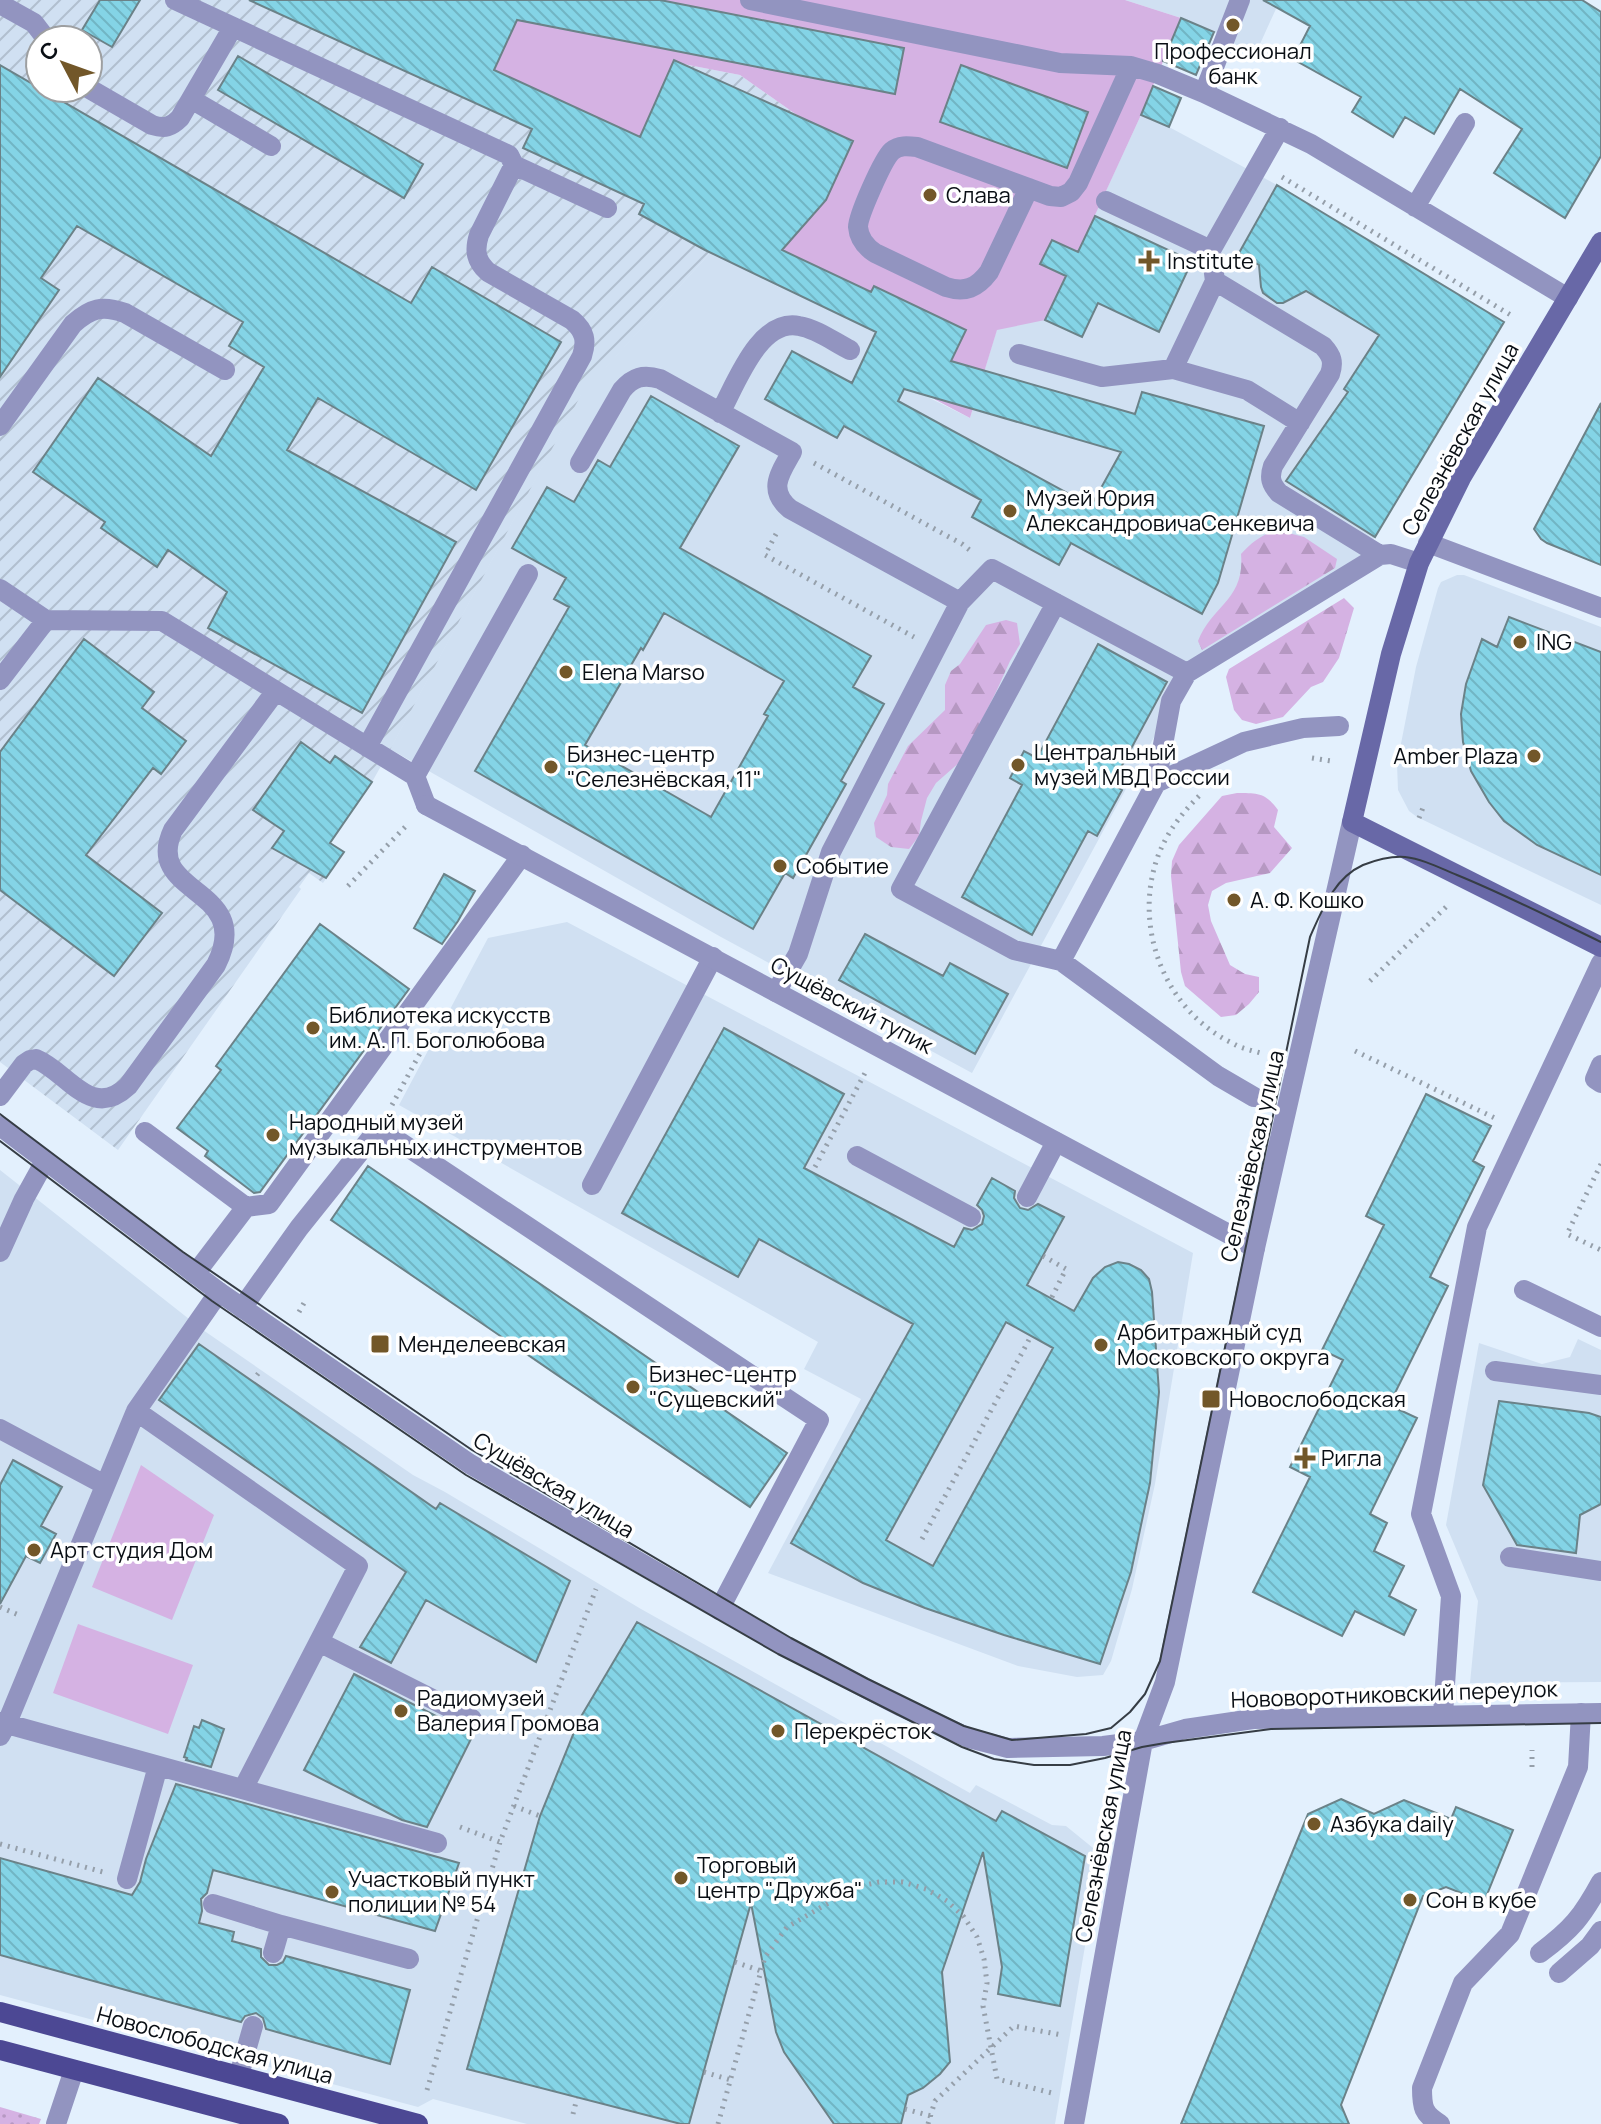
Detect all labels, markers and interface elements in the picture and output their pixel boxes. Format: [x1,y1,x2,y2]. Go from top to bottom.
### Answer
marker: Профессионал банк [1224,16,1242,34]
north arrow [24,24,104,104]
text: С [32,35,66,67]
place label: Профессионал банк [1154,36,1312,91]
place label: Слава [946,180,1011,210]
marker: Слава [921,186,939,204]
place label: Institute [1167,246,1254,276]
marker: Institute [1138,250,1160,272]
street label: Селезнёвская улица [1394,337,1526,541]
place label: Музей Юрия АлександровичаСенкевича [1026,483,1315,538]
marker: Музей Юрия АлександровичаСенкевича [1001,502,1019,520]
place label: ING [1536,627,1572,657]
marker: ING [1511,633,1529,651]
place label: Elena Marso [582,657,705,687]
marker: Elena Marso [557,663,575,681]
place label: Центральный музей МВД России [1034,737,1230,792]
place label: Бизнес-центр "Селезнёвская, 11" [567,739,762,794]
place label: Amber Plaza [1393,741,1518,771]
marker: Amber Plaza [1525,747,1543,765]
marker: Центральный музей МВД России [1009,756,1027,774]
marker: Бизнес-центр "Селезнёвская, 11" [542,758,560,776]
place label: Событие [796,851,889,881]
marker: Событие [771,857,789,875]
place label: А. Ф. Кошко [1250,885,1364,915]
marker: А. Ф. Кошко [1225,891,1243,909]
street label: Сущёвский тупик [765,950,939,1061]
place label: Библиотека искусств им. А. П. Боголюбова [329,1000,551,1055]
marker: Библиотека искусств им. А. П. Боголюбова [304,1019,322,1037]
street label: Селезнёвская улица [1213,1047,1291,1265]
place label: Народный музей музыкальных инструментов [289,1107,582,1162]
marker: Народный музей музыкальных инструментов [264,1126,282,1144]
place label: Арбитражный суд Московского округа [1117,1317,1330,1372]
place label: Менделеевская [398,1329,566,1359]
marker: Менделеевская [369,1333,391,1355]
marker: Арбитражный суд Московского округа [1092,1336,1110,1354]
place label: Бизнес-центр "Сущевский" [649,1359,797,1414]
marker: Бизнес-центр "Сущевский" [624,1378,642,1396]
place label: Новослободская [1229,1384,1406,1414]
marker: Новослободская [1200,1388,1222,1410]
street label: Сущёвская улица [468,1425,640,1545]
place label: Ригла [1321,1443,1382,1473]
marker: Ригла [1296,1449,1314,1467]
place label: Арт студия Дом [50,1535,213,1565]
marker: Арт студия Дом [25,1541,43,1559]
street label: Нововоротниковский переулок [1230,1673,1559,1715]
place label: Радиомузей Валерия Громова [417,1683,599,1738]
marker: Радиомузей Валерия Громова [392,1702,410,1720]
place label: Перекрёсток [794,1716,933,1746]
marker: Перекрёсток [769,1722,787,1740]
street label: Селезнёвская улица [1068,1727,1138,1945]
place label: Азбука daily [1330,1809,1454,1839]
marker: Азбука daily [1305,1815,1323,1833]
place label: Торговый центр "Дружба" [697,1850,863,1905]
place label: Участковый пункт полиции № 54 [348,1864,535,1919]
marker: Торговый центр "Дружба" [672,1869,690,1887]
marker: Участковый пункт полиции № 54 [323,1883,341,1901]
place label: Сон в кубе [1426,1885,1537,1915]
marker: Сон в кубе [1401,1891,1419,1909]
street label: Новослободская улица [94,1999,336,2091]

